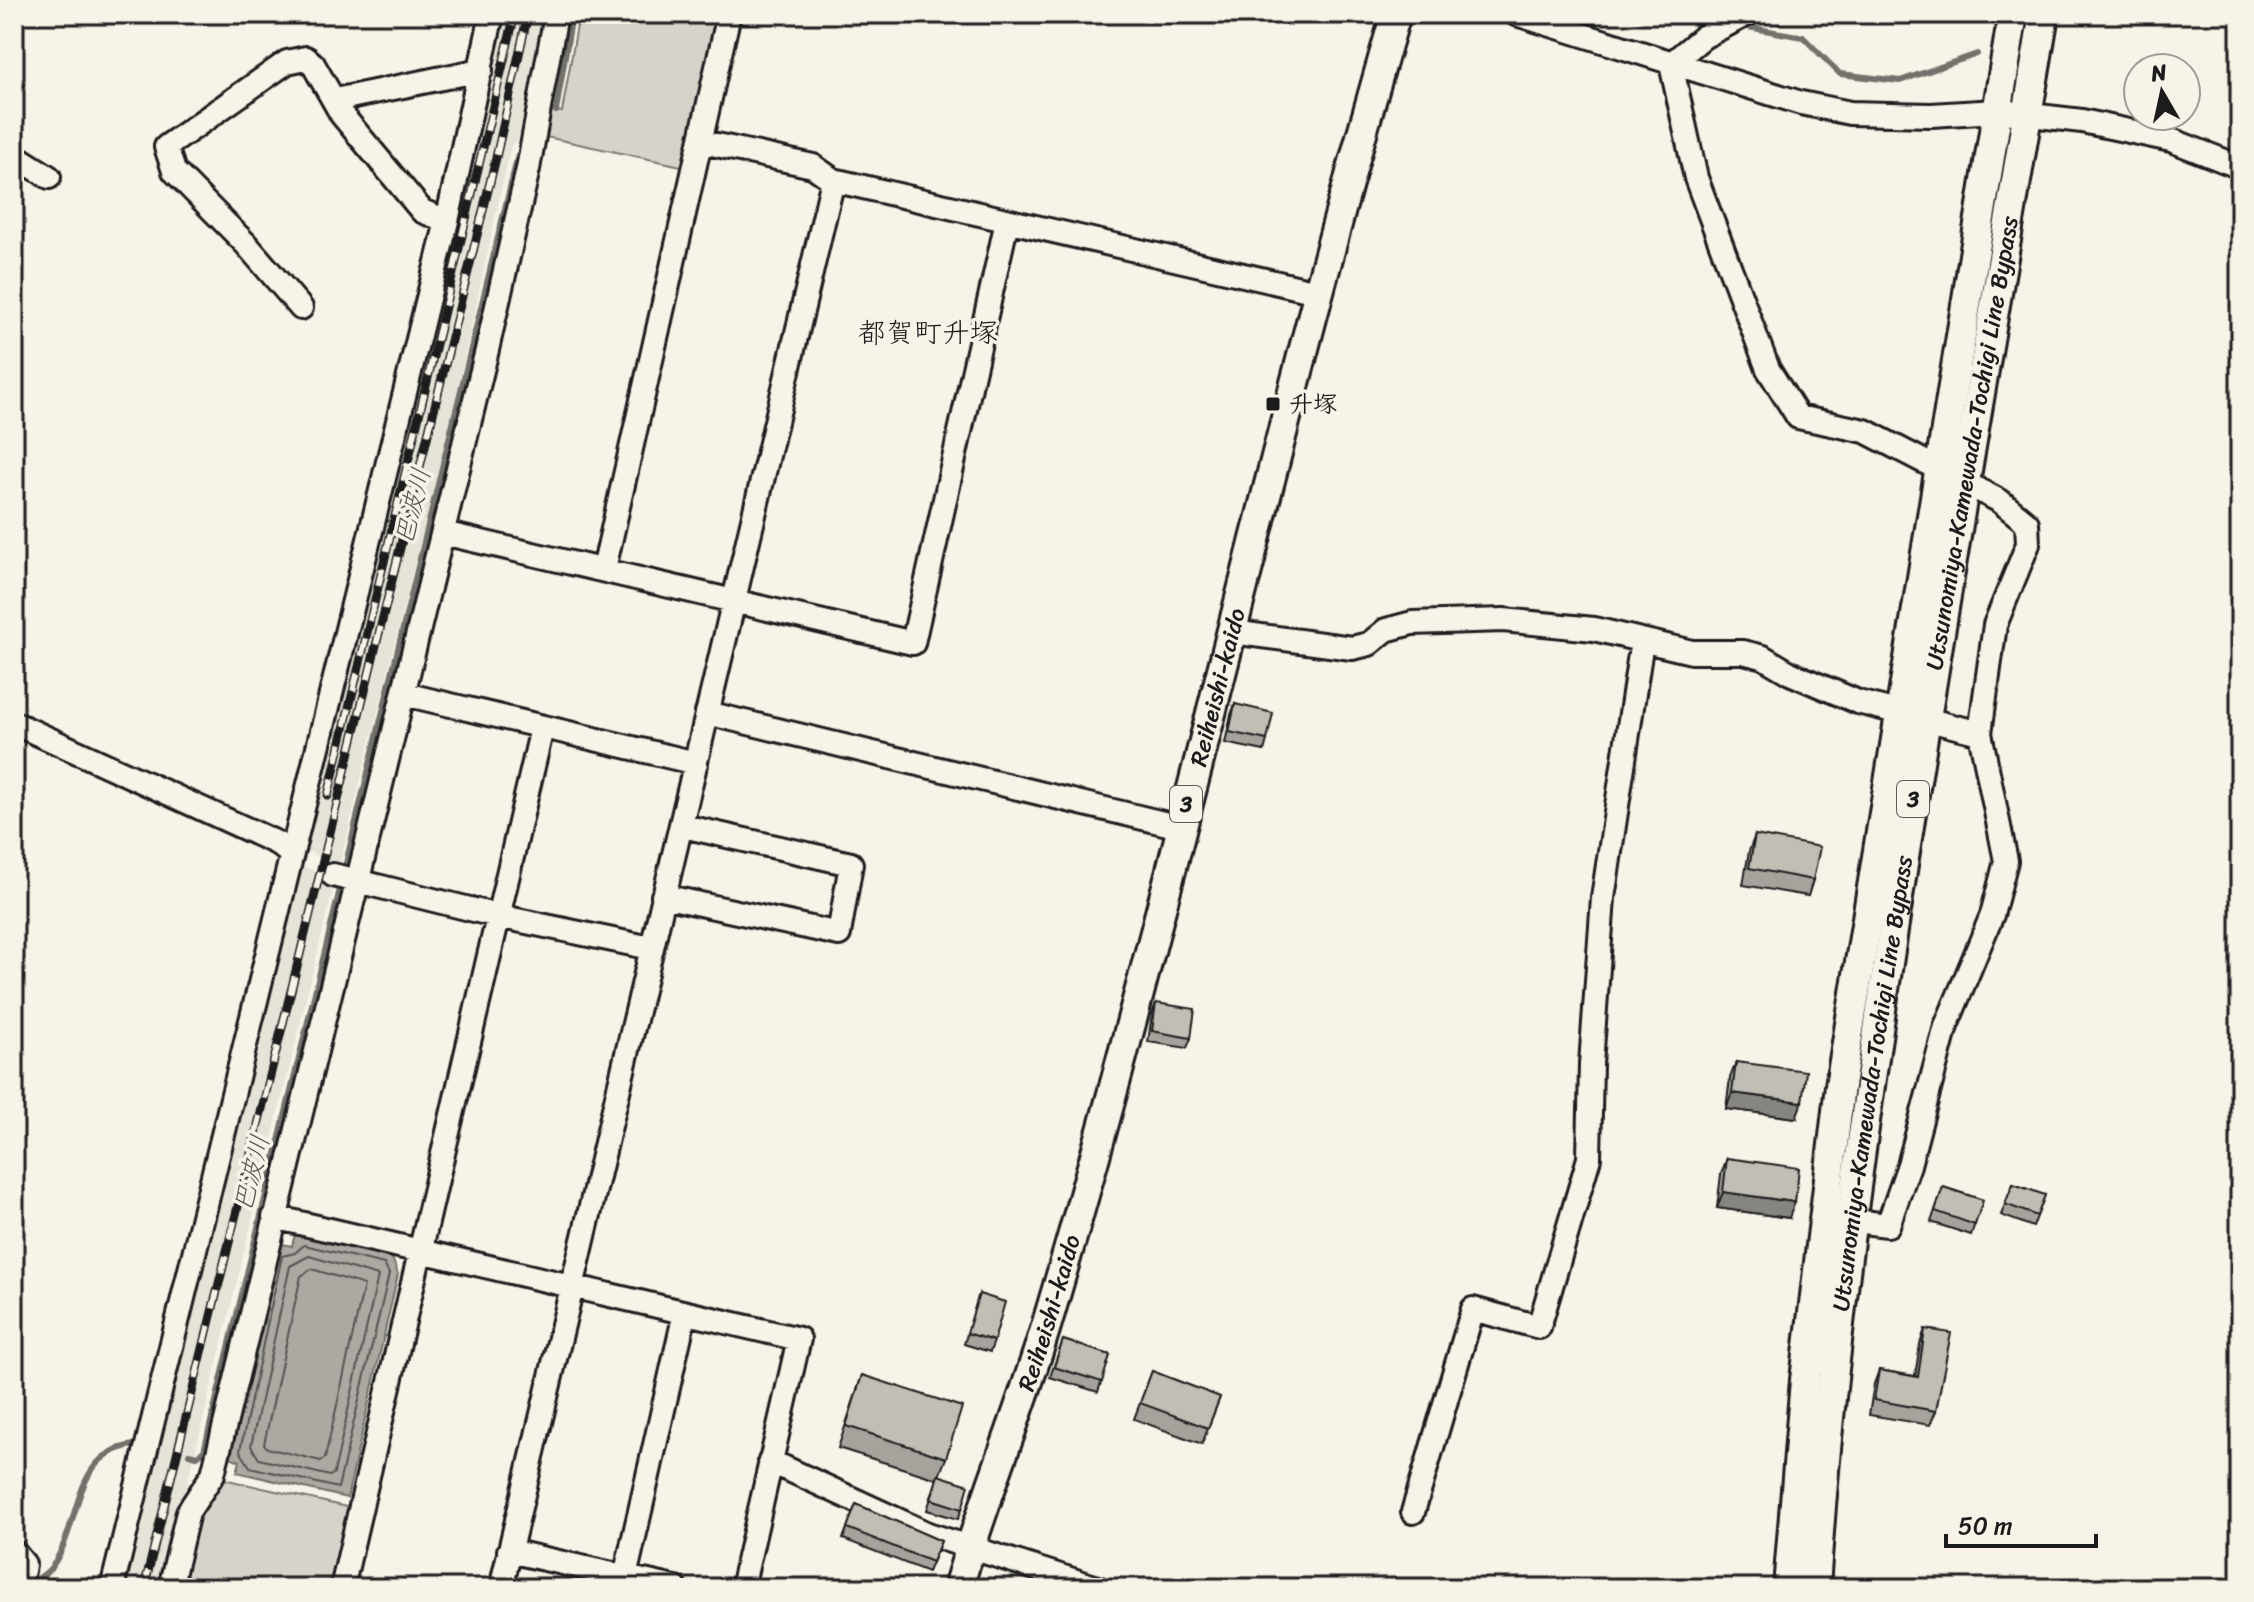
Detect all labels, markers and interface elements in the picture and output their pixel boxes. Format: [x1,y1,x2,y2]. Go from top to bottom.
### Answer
north arrow [2122,52,2202,132]
text: N [2147,52,2170,93]
street label: Utsunomiya-Kamewada-Tochigi Line Bypass [1913,212,2031,673]
district label: 都賀町升塚 [858,308,998,357]
place label: 升塚 [1289,383,1337,425]
marker: 升塚 [1264,395,1282,413]
water label: 巴波川 [380,463,444,549]
street label: Reiheishi-kaido [1177,603,1258,771]
road number: 3 [1897,781,1929,817]
road number: 3 [1170,786,1202,822]
street label: Utsunomiya-Kamewada-Tochigi Line Bypass [1820,852,1925,1313]
water label: 巴波川 [219,1130,283,1216]
street label: Reiheishi-kaido [1005,1229,1093,1397]
scale bar [1946,1498,2096,1548]
text: 50 m [1958,1505,2013,1547]

